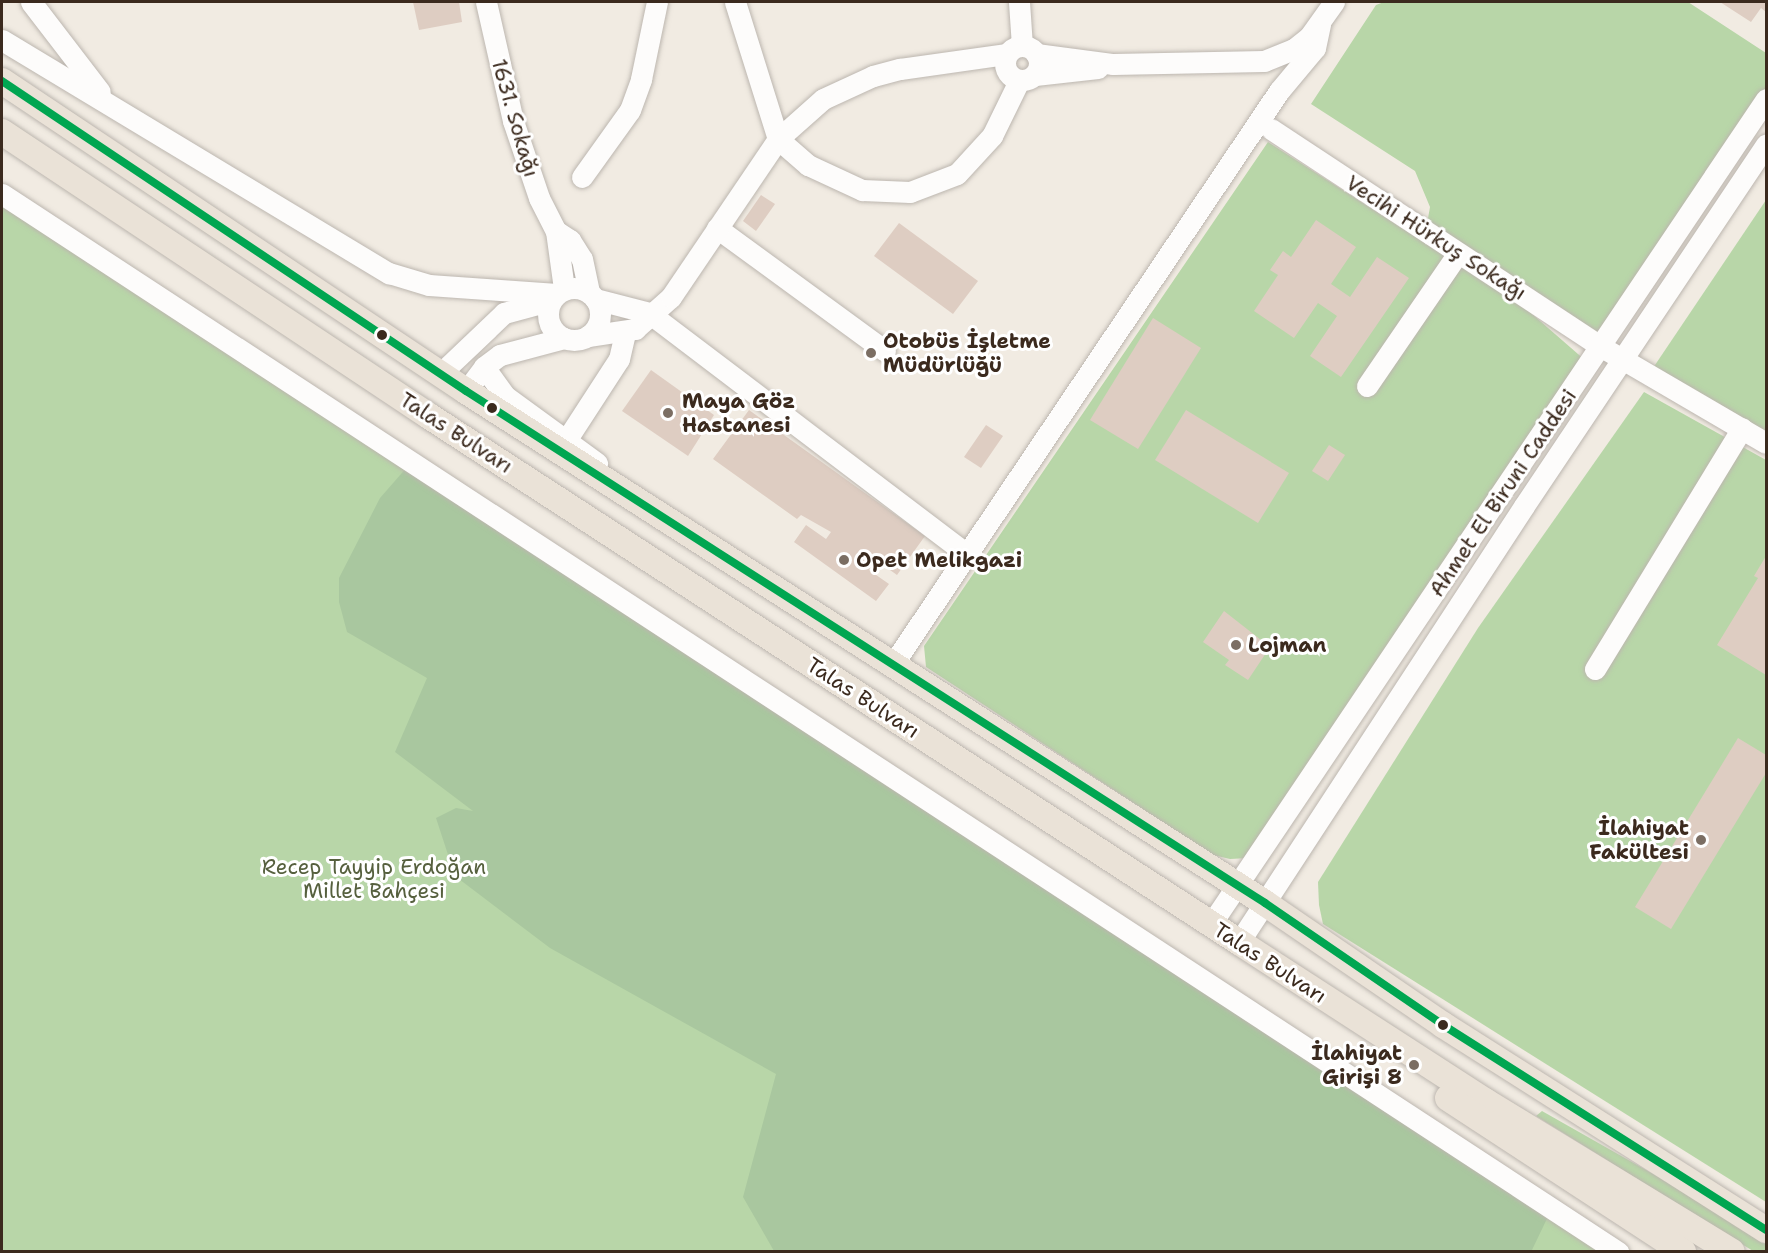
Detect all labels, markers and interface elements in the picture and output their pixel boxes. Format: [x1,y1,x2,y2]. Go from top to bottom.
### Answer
street label: 1631. Sokağı [486,56,544,180]
street label: Vecihi Hürkuş Sokağı [1341,170,1531,306]
place label: Otobüs İşletme Müdürlüğü [883,328,1051,378]
unlabelled marker [376,329,388,341]
marker: Otobüs İşletme Müdürlüğü [864,346,878,360]
street label: Ahmet El Biruni Caddesi [1424,384,1582,602]
street label: Talas Bulvarı [395,387,517,479]
place label: Maya Göz Hastanesi [682,388,795,438]
unlabelled marker [486,402,498,414]
marker: Maya Göz Hastanesi [659,404,677,422]
place label: Opet Melikgazi [856,547,1022,573]
marker: Opet Melikgazi [837,553,851,567]
place label: Lojman [1248,632,1327,658]
marker: Lojman [1229,638,1243,652]
street label: Talas Bulvarı [802,652,924,744]
place label: İlahiyat Fakültesi [1589,815,1689,865]
marker: İlahiyat Fakültesi [1694,833,1708,847]
park label: Recep Tayyip Erdoğan Millet Bahçesi [262,854,486,904]
street label: Talas Bulvarı [1209,917,1331,1009]
unlabelled marker [1437,1019,1449,1031]
place label: İlahiyat Girişi 8 [1311,1040,1402,1090]
marker: İlahiyat Girişi 8 [1407,1058,1421,1072]

